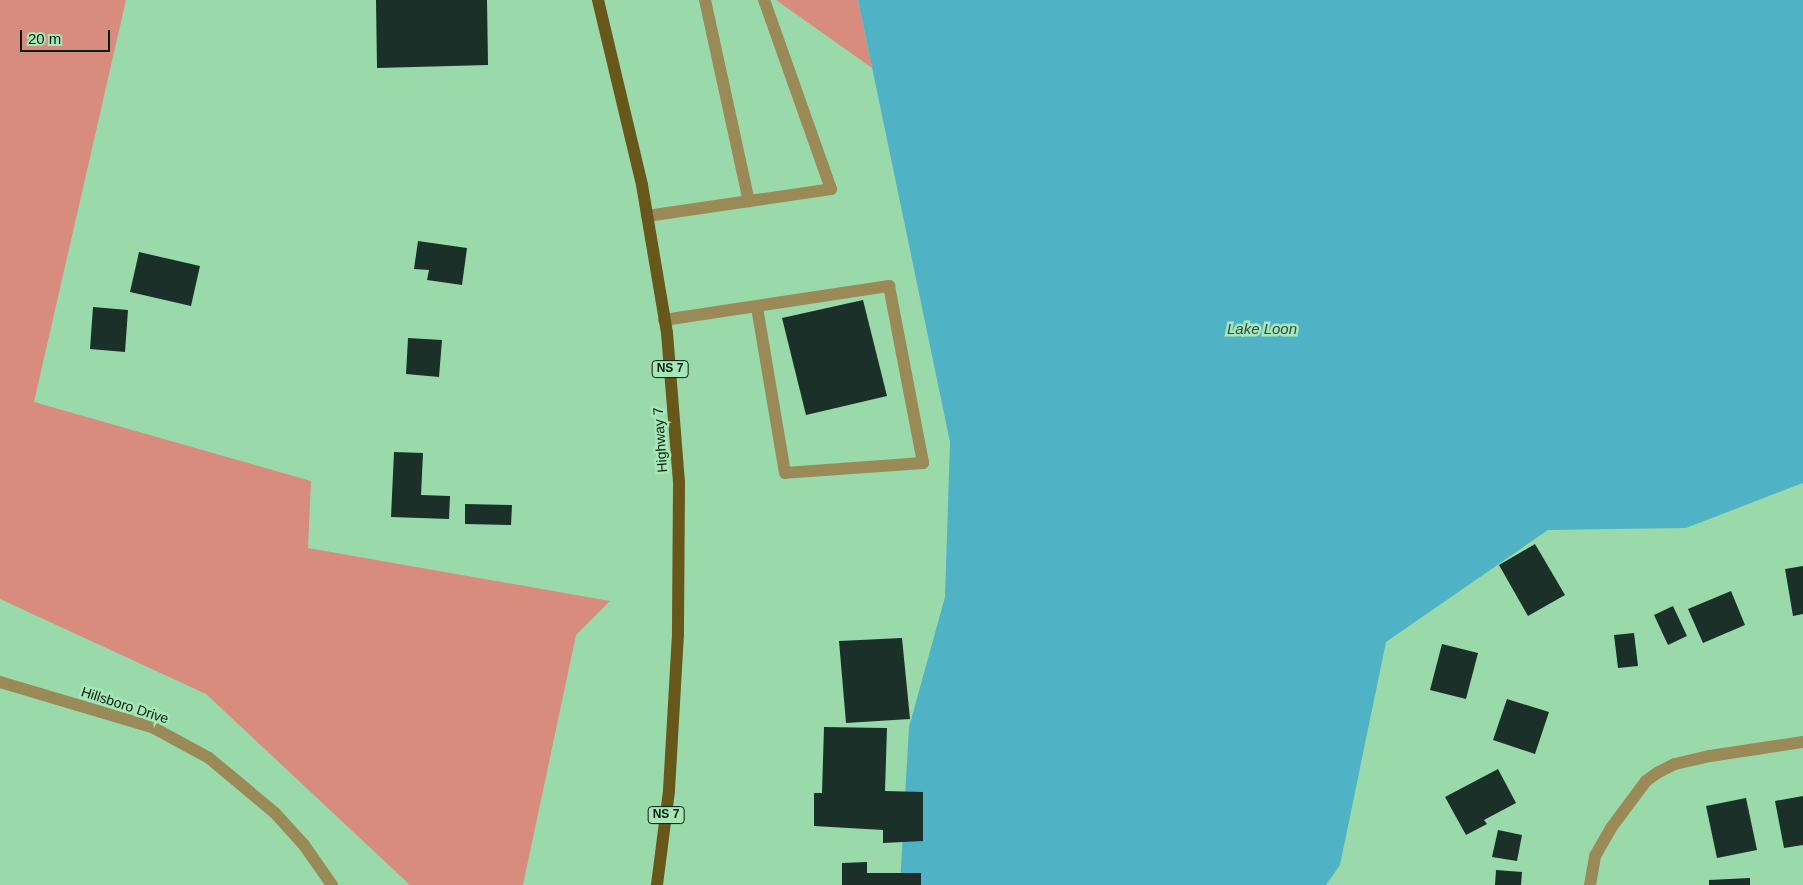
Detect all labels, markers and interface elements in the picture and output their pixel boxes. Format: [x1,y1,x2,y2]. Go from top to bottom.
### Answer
scale bar [22,20,112,52]
text: 20 m [28,30,61,47]
water label: Lake Loon [1227,320,1297,338]
road number: NS 7 [651,359,689,378]
street label: Highway 7 [649,407,671,473]
street label: Hillsboro Drive [79,683,171,727]
road number: NS 7 [647,806,685,824]

